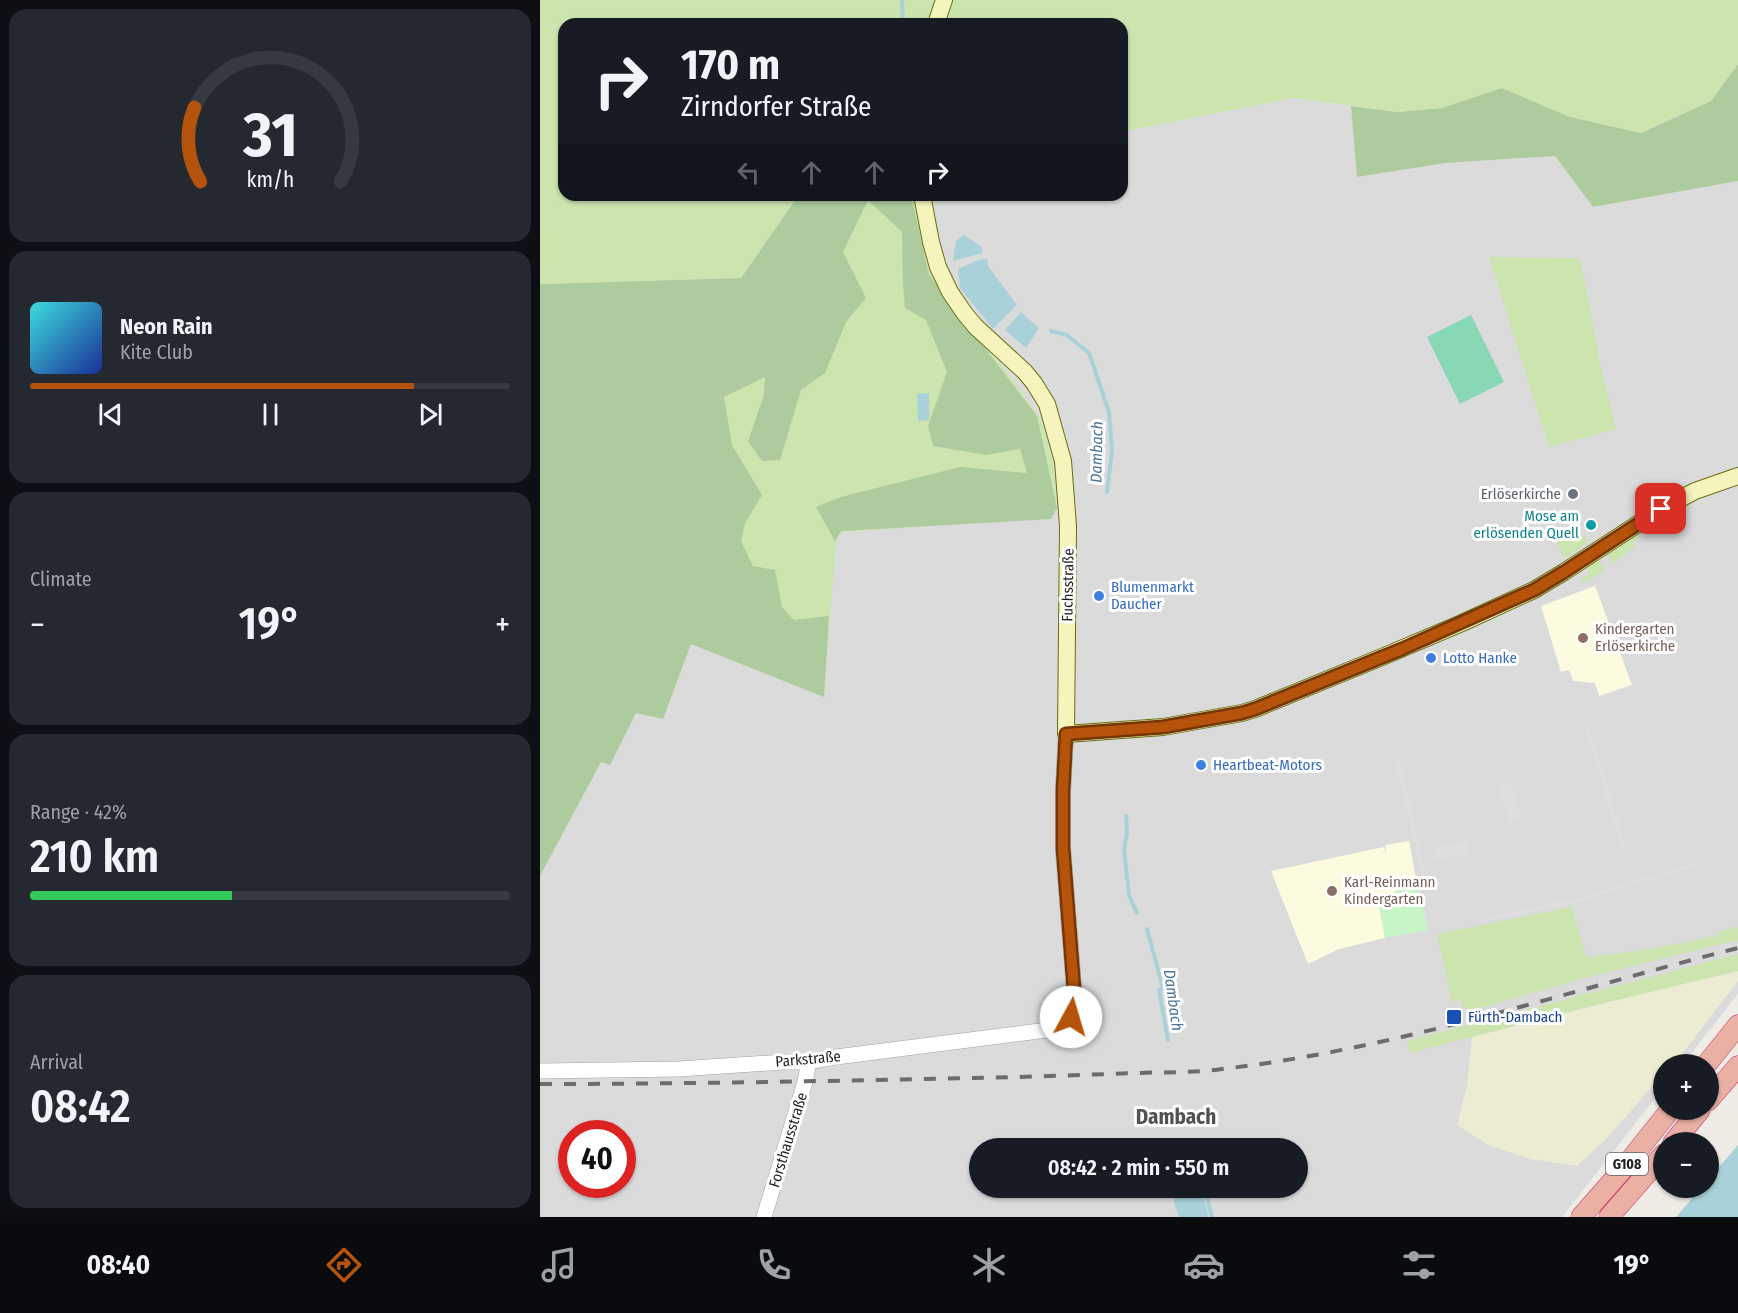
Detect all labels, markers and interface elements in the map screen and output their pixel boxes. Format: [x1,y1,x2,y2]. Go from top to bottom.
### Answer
text: 170 m [681,40,780,90]
icon: right [582,42,660,120]
text: Zirndorfer Straße [681,91,871,123]
text: 31 [242,98,297,173]
icon: left [732,156,765,189]
icon: ahead [795,156,828,189]
icon: ahead [858,156,891,189]
icon: right [921,156,954,189]
text: km/h [246,168,294,194]
text: Neon Rain [120,313,213,340]
text: Kite Club [120,340,193,364]
icon: previous [94,398,127,431]
icon: pause [254,398,287,431]
icon: next [414,398,447,431]
water label: Dambach [1086,421,1107,483]
pin [1635,483,1686,534]
place label: Erlöserkirche [1481,485,1561,503]
marker: Erlöserkirche [1566,487,1580,501]
icon: arrive [1644,492,1677,525]
place label: Mose am erlösenden Quell [1473,507,1579,542]
marker: Mose am erlösenden Quell [1584,518,1598,532]
street label: Fuchsstraße [1058,548,1078,622]
text: Climate [30,567,92,591]
place label: Blumenmarkt Daucher [1111,578,1194,613]
marker: Blumenmarkt Daucher [1092,589,1106,603]
text: 19° [239,597,301,651]
text: − [30,605,45,645]
text: + [495,605,510,645]
place label: Kindergarten Erlöserkirche [1595,620,1675,655]
marker: Kindergarten Erlöserkirche [1576,631,1590,645]
place label: Lotto Hanke [1443,649,1517,667]
marker: Lotto Hanke [1424,651,1438,665]
place label: Heartbeat-Motors [1213,756,1322,774]
marker: Heartbeat-Motors [1194,758,1208,772]
text: Range · 42% [30,800,127,824]
text: 210 km [30,830,159,884]
place label: Karl-Reinmann Kindergarten [1344,873,1436,908]
marker: Karl-Reinmann Kindergarten [1325,884,1339,898]
water label: Dambach [1160,968,1187,1032]
position arrow [1039,985,1103,1049]
marker: Fürth-Dambach [1445,1008,1463,1026]
place label: Fürth-Dambach [1468,1008,1562,1026]
street label: Parkstraße [775,1047,841,1071]
text: Arrival [30,1050,83,1074]
map controls [1653,1054,1719,1198]
button: + [1653,1054,1719,1120]
text: 08:42 [30,1080,131,1134]
street label: Forsthausstraße [765,1090,811,1190]
district label: Dambach [1136,1104,1216,1130]
speed limit sign: 40 [558,1120,636,1198]
button: − [1653,1132,1719,1198]
road number: G108 [1606,1153,1648,1175]
text: 08:42 · 2 min · 550 m [1048,1154,1229,1181]
icon: directions [323,1244,365,1286]
icon: music [538,1244,580,1286]
icon: phone [753,1244,795,1286]
icon: climate [968,1244,1010,1286]
icon: car [1183,1244,1225,1286]
icon: filters [1398,1244,1440,1286]
text: 08:40 [87,1249,150,1281]
text: 19° [1613,1249,1651,1281]

